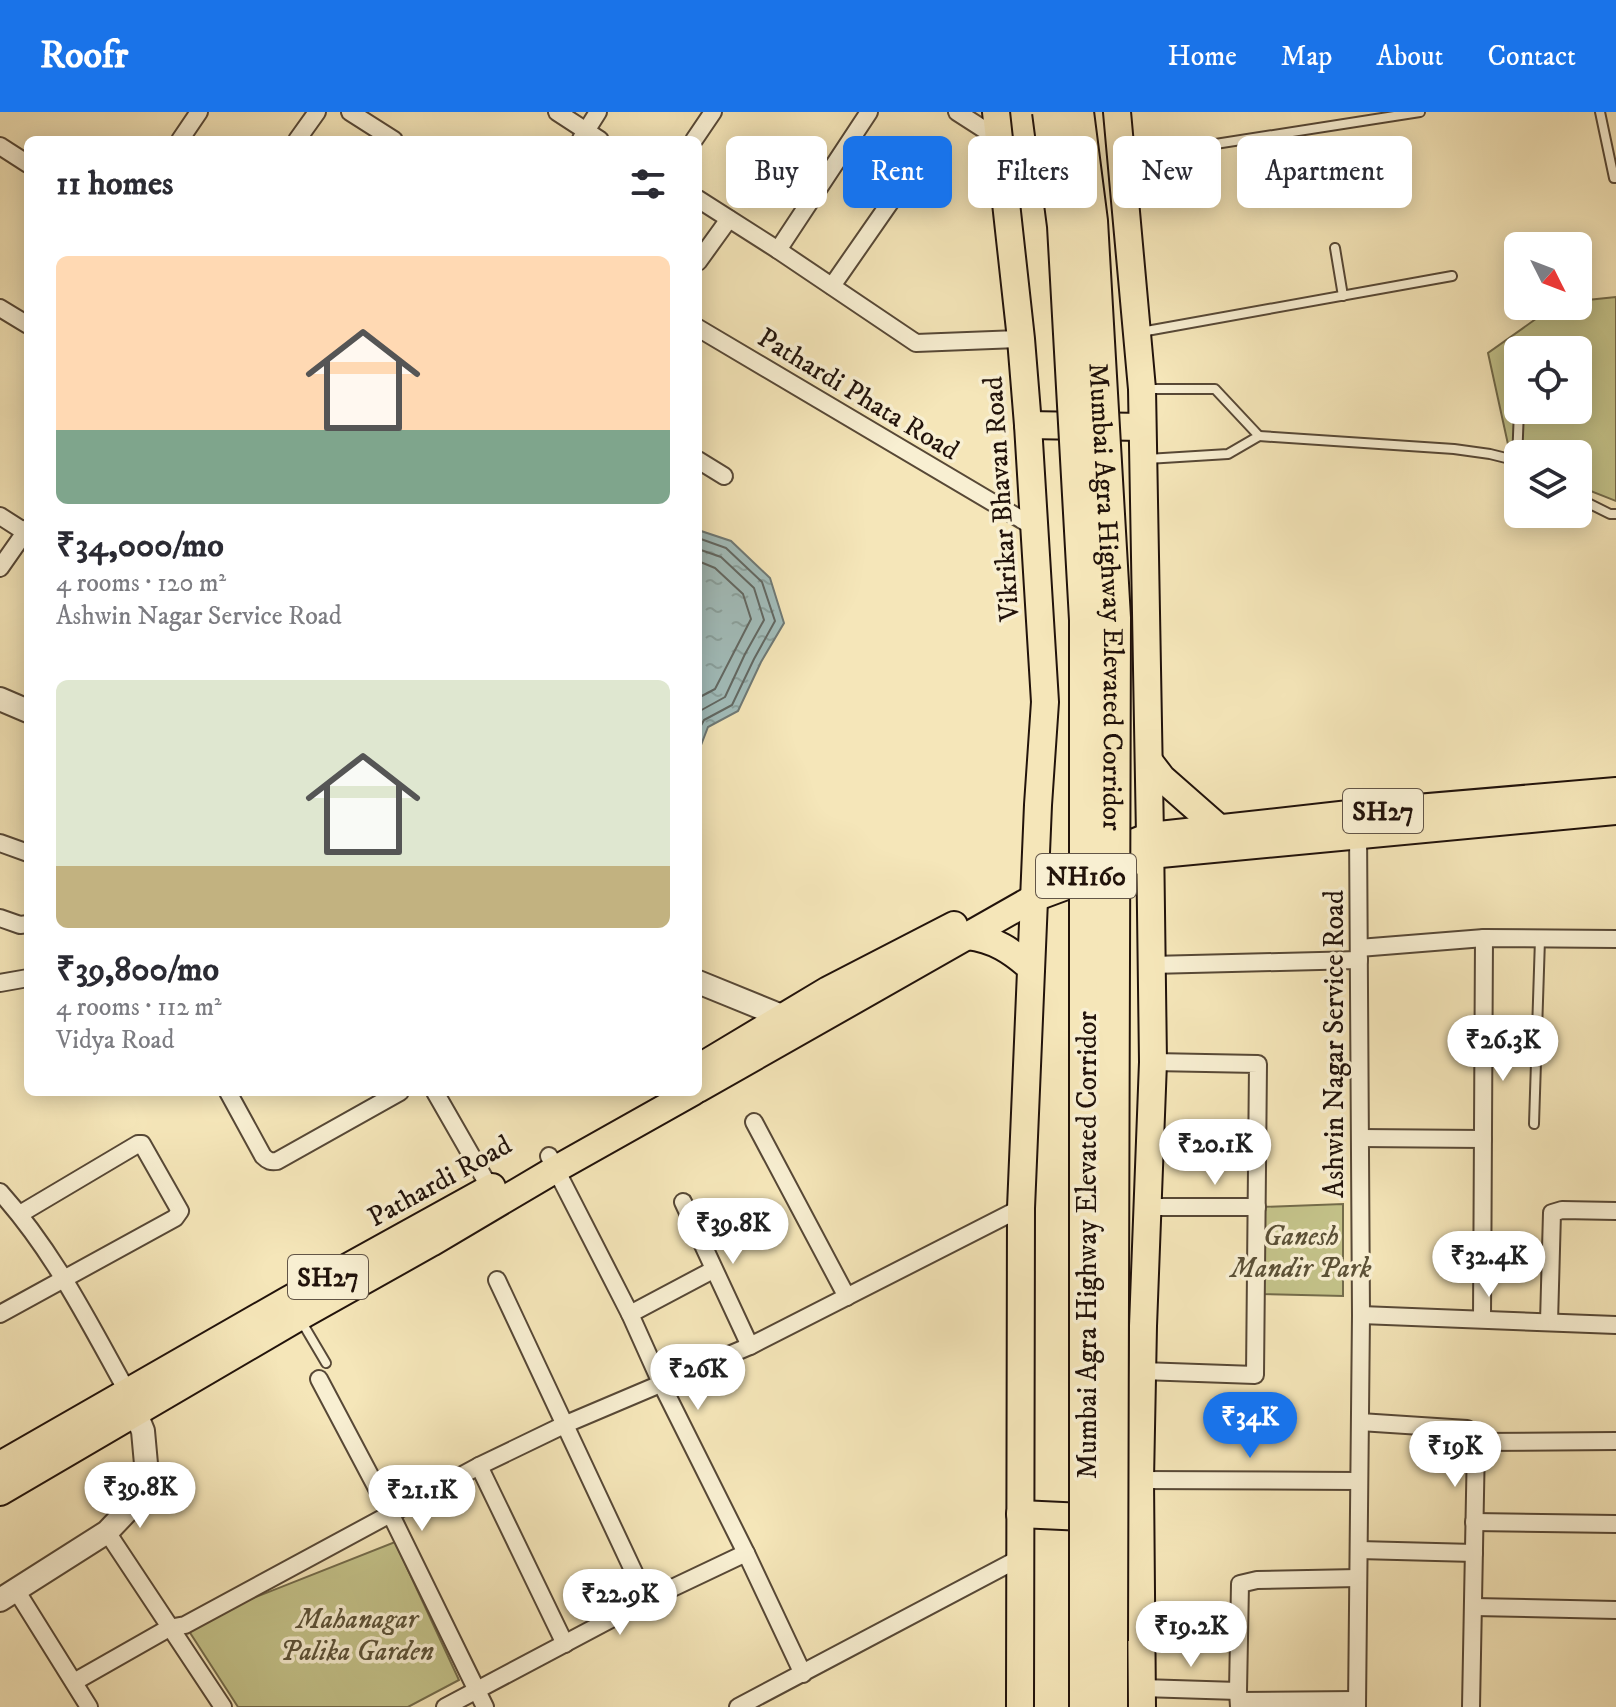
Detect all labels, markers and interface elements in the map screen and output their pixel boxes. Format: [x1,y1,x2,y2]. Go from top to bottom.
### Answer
text: Roofr [40,32,128,80]
text: Home [1168,39,1237,74]
text: Map [1281,39,1332,74]
text: About [1376,39,1443,74]
text: Contact [1487,39,1576,74]
chip: Buy [726,136,827,208]
chip: Rent [843,136,952,208]
chip: Filters [968,136,1097,208]
chip: New [1113,136,1221,208]
chip: Apartment [1237,136,1412,208]
icon: filters [626,162,670,206]
text: 11 homes [56,163,173,205]
north arrow [1504,232,1592,320]
map controls [1504,232,1592,528]
icon: home [291,308,435,452]
street label: Pathardi Phata Road [751,320,965,468]
button: locate [1504,336,1592,424]
street label: Mumbai Agra Highway Elevated Corridor [1080,362,1130,831]
street label: Vikrikar Bhavan Road [975,375,1028,624]
button: layers [1504,440,1592,528]
text: ₹34,000/mo [56,525,224,567]
text: 4 rooms · 120 m² [56,567,226,600]
text: Ashwin Nagar Service Road [56,600,342,633]
icon: home [291,732,435,876]
road number: SH27 [1343,789,1423,833]
road number: NH160 [1036,854,1136,898]
street label: Ashwin Nagar Service Road [1317,890,1352,1198]
text: ₹39,800/mo [56,949,219,991]
text: 4 rooms · 112 m² [56,991,222,1024]
street label: Mumbai Agra Highway Elevated Corridor [1070,1010,1105,1479]
pin: ₹26.3K [1438,1015,1568,1083]
text: Vidya Road [56,1024,175,1057]
text: ₹26.3K [1465,1024,1541,1057]
pin: ₹20.1K [1150,1119,1280,1187]
street label: Pathardi Road [362,1127,518,1235]
text: ₹20.1K [1177,1128,1253,1161]
pin: ₹39.8K [668,1198,798,1266]
text: ₹39.8K [696,1207,770,1240]
park label: Ganesh Mandir Park [1229,1219,1372,1286]
pin: ₹32.4K [1424,1231,1554,1299]
text: ₹32.4K [1450,1240,1528,1273]
road number: SH27 [288,1255,368,1299]
pin: ₹26K [651,1344,745,1412]
text: ₹26K [668,1353,728,1386]
pin: ₹34K [1203,1392,1297,1460]
text: ₹34K [1221,1401,1279,1434]
pin: ₹19K [1408,1421,1502,1489]
text: ₹19K [1427,1430,1483,1463]
pin: ₹39.8K [75,1462,205,1530]
pin: ₹21.1K [357,1465,487,1533]
text: ₹39.8K [103,1471,177,1504]
text: ₹21.1K [386,1474,458,1507]
pin: ₹22.9K [555,1569,685,1637]
text: ₹22.9K [581,1578,659,1611]
pin: ₹19.2K [1126,1601,1256,1669]
park label: Mahanagar Palika Garden [280,1602,434,1669]
text: ₹19.2K [1154,1610,1228,1643]

